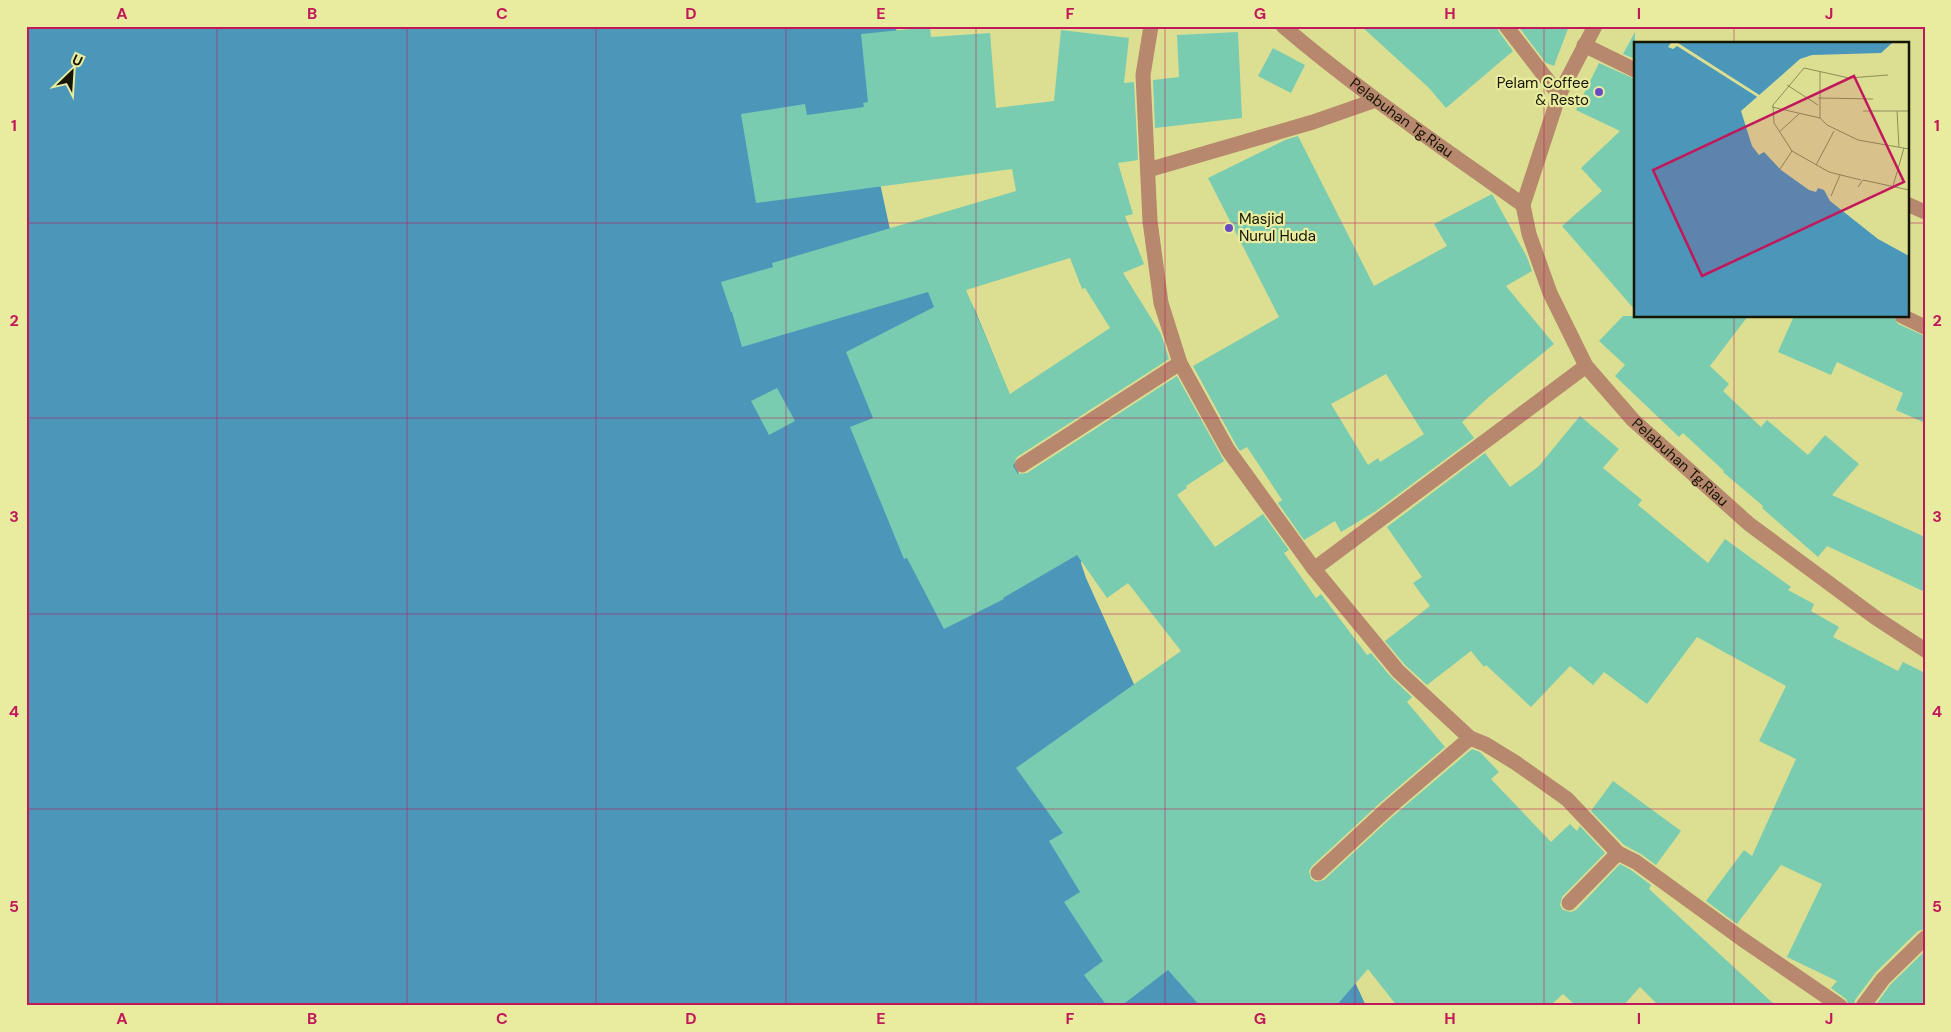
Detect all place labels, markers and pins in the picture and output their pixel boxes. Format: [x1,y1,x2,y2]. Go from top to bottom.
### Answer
place label: Pelam Coffee & Resto [1497,73,1589,110]
marker: Pelam Coffee & Resto [1593,86,1605,98]
place label: Masjid Nurul Huda [1239,209,1316,246]
marker: Masjid Nurul Huda [1223,222,1235,234]

